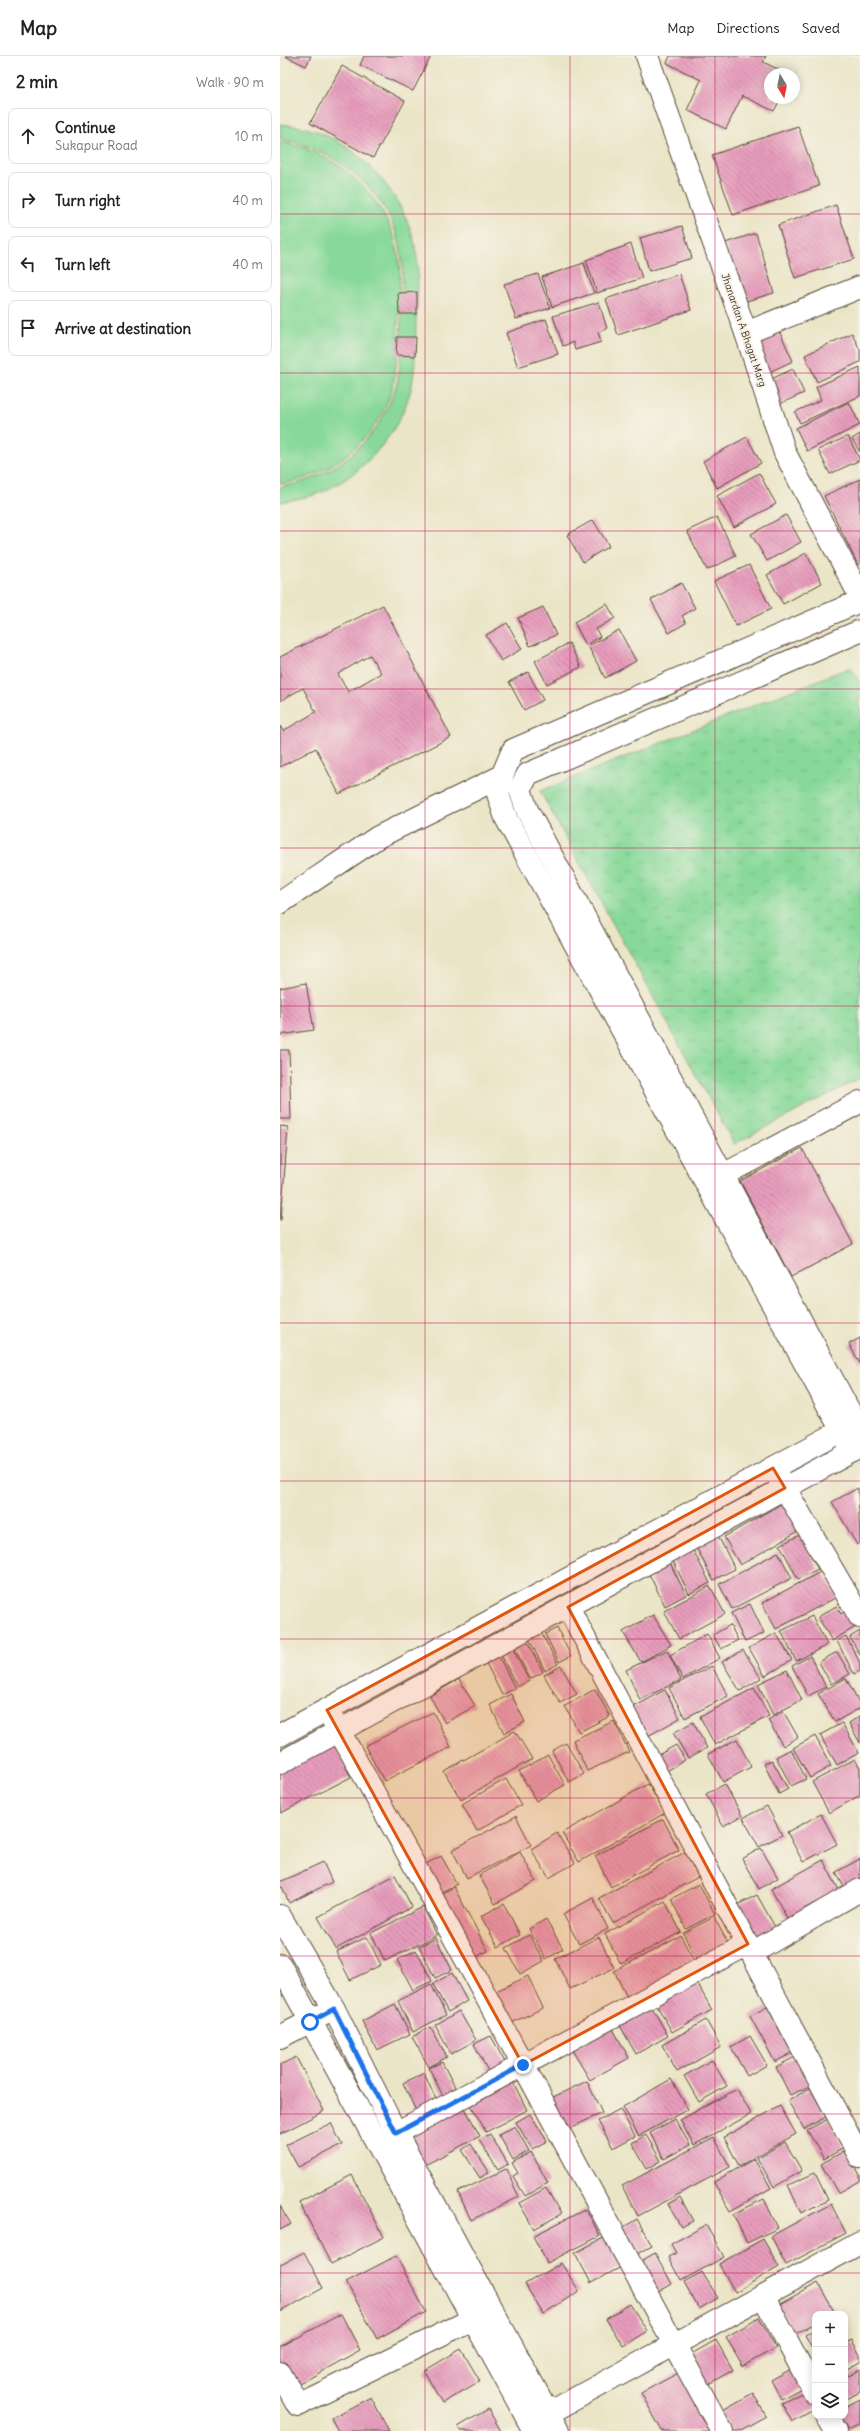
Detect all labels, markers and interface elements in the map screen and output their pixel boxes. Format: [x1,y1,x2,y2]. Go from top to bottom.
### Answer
text: Map [20,16,57,40]
text: Map [667,19,694,37]
text: Directions [716,19,780,37]
text: Saved [802,19,840,37]
north arrow [764,68,800,104]
text: 2 min [16,71,58,93]
text: Walk · 90 m [196,74,264,91]
text: Continue [55,118,116,137]
icon: ahead [17,125,39,147]
text: 10 m [235,128,263,145]
text: Sukapur Road [55,137,138,154]
icon: right [17,189,39,211]
text: Turn right [55,191,120,210]
text: 40 m [232,192,263,209]
icon: left [17,253,39,275]
text: Turn left [55,255,110,274]
text: 40 m [232,256,263,273]
street label: Jhanardan A Bhagat Marg [718,272,770,388]
icon: arrive [17,317,39,339]
text: Arrive at destination [55,319,191,338]
route start [301,2013,319,2031]
route end [514,2056,532,2074]
map controls [812,2311,848,2419]
button: + [812,2311,848,2347]
button: − [812,2347,848,2383]
button: layers [812,2383,848,2419]

